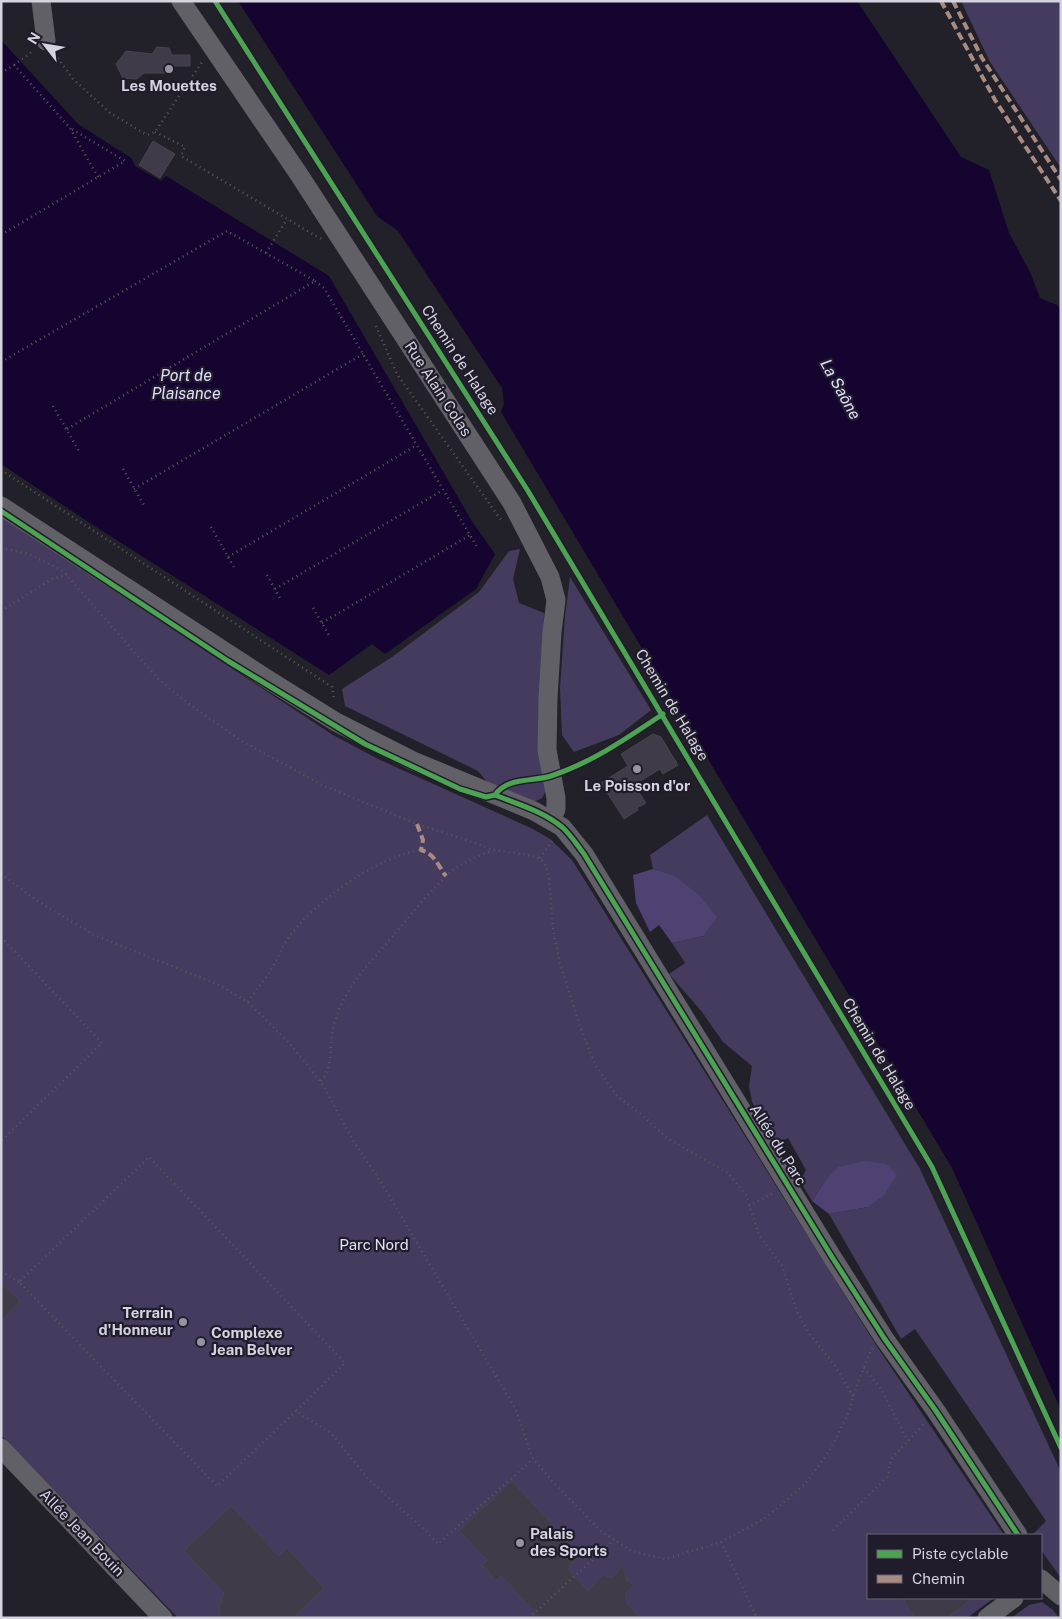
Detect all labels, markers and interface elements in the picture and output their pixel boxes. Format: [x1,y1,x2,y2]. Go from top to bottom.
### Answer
north arrow [20,20,70,70]
text: N [24,29,44,47]
marker: Les Mouettes [163,63,175,75]
place label: Les Mouettes [121,77,217,94]
street label: Chemin de Halage [419,302,502,418]
street label: Rue Alain Colas [402,338,475,439]
water label: La Saône [816,356,865,423]
water label: Port de Plaisance [151,366,221,403]
street label: Chemin de Halage [632,646,713,764]
marker: Le Poisson d'or [631,763,643,775]
place label: Le Poisson d'or [584,777,690,794]
street label: Chemin de Halage [839,995,920,1113]
street label: Allée du Parc [747,1101,810,1188]
park label: Parc Nord [339,1236,409,1253]
place label: Terrain d'Honneur [99,1304,173,1338]
marker: Terrain d'Honneur [177,1316,189,1328]
place label: Complexe Jean Belver [211,1324,292,1358]
marker: Complexe Jean Belver [195,1336,207,1348]
street label: Allée Jean Bouin [37,1486,128,1580]
place label: Palais des Sports [530,1525,607,1559]
legend [867,1534,1042,1599]
marker: Palais des Sports [514,1537,526,1549]
text: Piste cyclable [912,1545,1009,1562]
text: Chemin [912,1570,965,1587]

